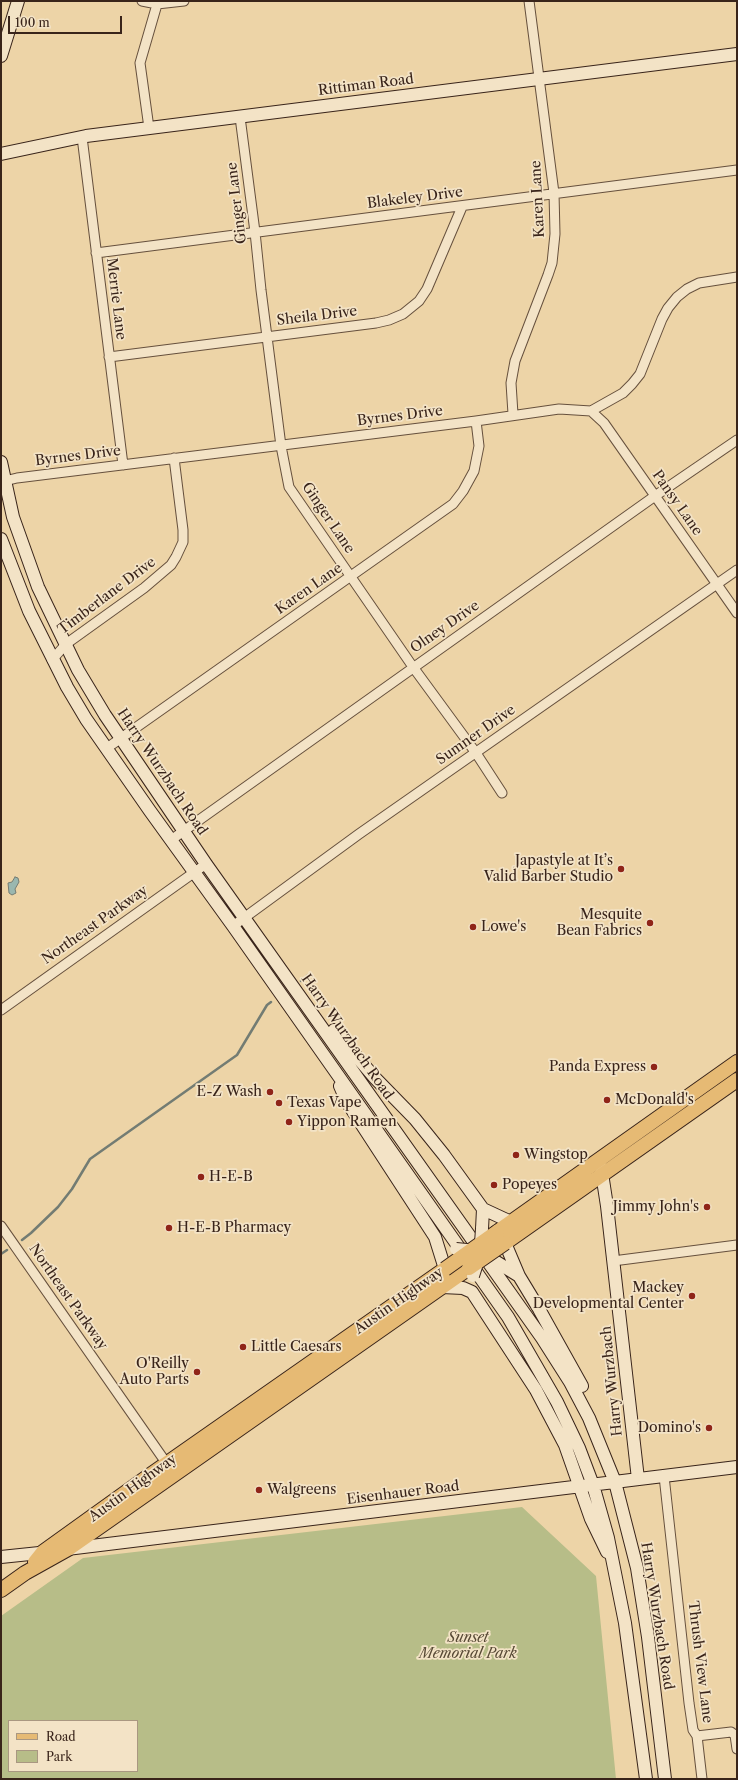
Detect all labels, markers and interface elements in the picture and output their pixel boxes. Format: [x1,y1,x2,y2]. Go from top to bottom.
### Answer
scale bar [10,8,124,34]
text: 100 m [15,15,50,30]
street label: Rittiman Road [317,71,415,99]
street label: Karen Lane [528,160,548,238]
street label: Ginger Lane [224,161,250,245]
street label: Blakeley Drive [366,184,464,212]
street label: Merrie Lane [103,257,129,341]
street label: Sheila Drive [276,303,358,329]
street label: Byrnes Drive [356,402,444,430]
street label: Byrnes Drive [34,442,122,470]
street label: Pansy Lane [648,467,706,539]
street label: Ginger Lane [298,479,358,557]
street label: Timberlane Drive [55,554,159,638]
street label: Karen Lane [272,560,346,618]
street label: Olney Drive [407,597,483,657]
street label: Sumner Drive [433,702,519,768]
street label: Harry Wurzbach Road [113,705,211,839]
place label: Japastyle at It’s Valid Barber Studio [484,853,613,886]
marker: Japastyle at It’s Valid Barber Studio [616,864,626,874]
street label: Northeast Parkway [39,882,151,968]
place label: Mesquite Bean Fabrics [556,907,642,940]
marker: Mesquite Bean Fabrics [645,918,655,928]
place label: Lowe's [481,919,526,935]
marker: Lowe's [468,922,478,932]
street label: Harry Wurzbach Road [297,971,397,1103]
place label: Panda Express [549,1059,646,1075]
marker: Panda Express [649,1062,659,1072]
place label: E-Z Wash [197,1084,262,1100]
marker: E-Z Wash [265,1087,275,1097]
place label: McDonald's [615,1092,694,1108]
place label: Texas Vape [287,1095,361,1111]
marker: McDonald's [602,1095,612,1105]
marker: Texas Vape [274,1098,284,1108]
place label: Yippon Ramen [297,1114,397,1130]
marker: Yippon Ramen [284,1117,294,1127]
place label: Wingstop [524,1147,588,1163]
marker: Wingstop [511,1150,521,1160]
place label: H-E-B [209,1169,253,1185]
marker: H-E-B [196,1172,206,1182]
place label: Popeyes [502,1177,557,1193]
marker: Popeyes [489,1180,499,1190]
place label: Jimmy John's [613,1199,699,1215]
marker: Jimmy John's [702,1202,712,1212]
place label: H-E-B Pharmacy [177,1220,291,1236]
marker: H-E-B Pharmacy [164,1223,174,1233]
street label: Northeast Parkway [25,1241,111,1353]
street label: Austin Highway [351,1264,447,1338]
place label: Mackey Developmental Center [533,1280,684,1312]
marker: Mackey Developmental Center [687,1291,697,1301]
street label: Harry Wurzbach [598,1325,626,1437]
place label: Little Caesars [251,1339,342,1355]
marker: Little Caesars [238,1342,248,1352]
place label: O'Reilly Auto Parts [120,1356,189,1388]
marker: O'Reilly Auto Parts [192,1367,202,1377]
place label: Domino's [638,1420,701,1436]
marker: Domino's [704,1423,714,1433]
street label: Austin Highway [86,1450,180,1526]
street label: Eisenhauer Road [346,1478,460,1508]
place label: Walgreens [267,1482,336,1498]
marker: Walgreens [254,1485,264,1495]
street label: Harry Wurzbach Road [637,1541,677,1691]
street label: Thrush View Lane [684,1600,716,1724]
park label: Sunset Memorial Park [419,1630,517,1662]
legend [8,1720,138,1772]
text: Road [46,1729,76,1744]
text: Park [46,1749,72,1764]

